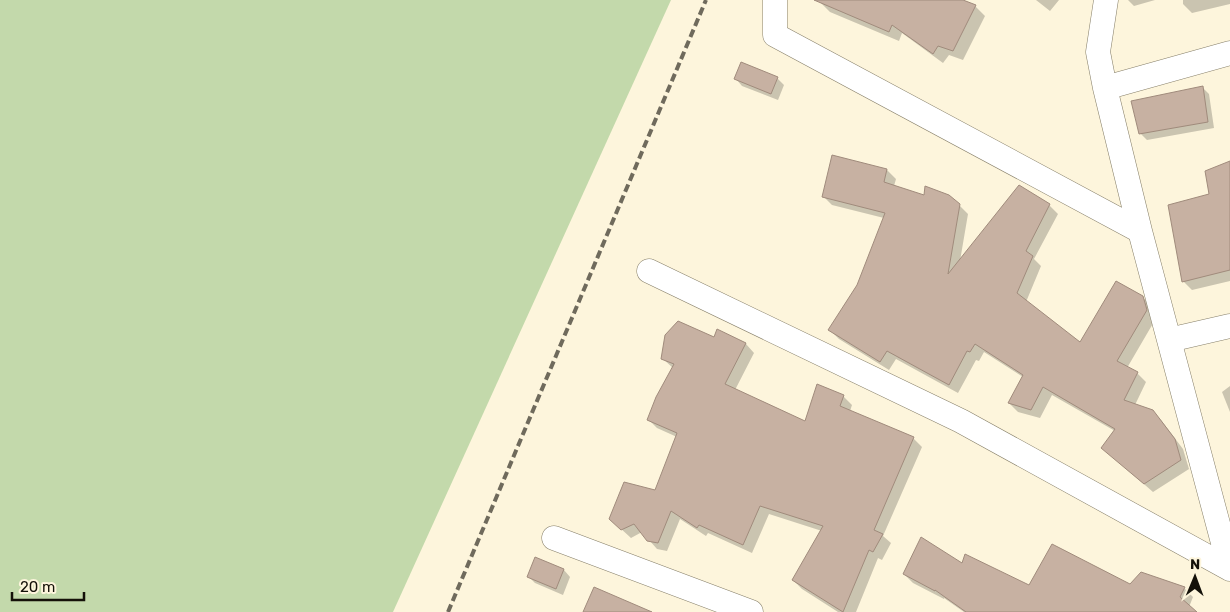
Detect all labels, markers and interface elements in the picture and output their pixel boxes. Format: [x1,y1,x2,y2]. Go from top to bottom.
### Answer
north arrow [1170,552,1220,602]
text: N [1190,556,1200,573]
scale bar [12,570,85,602]
text: 20 m [20,578,55,596]

